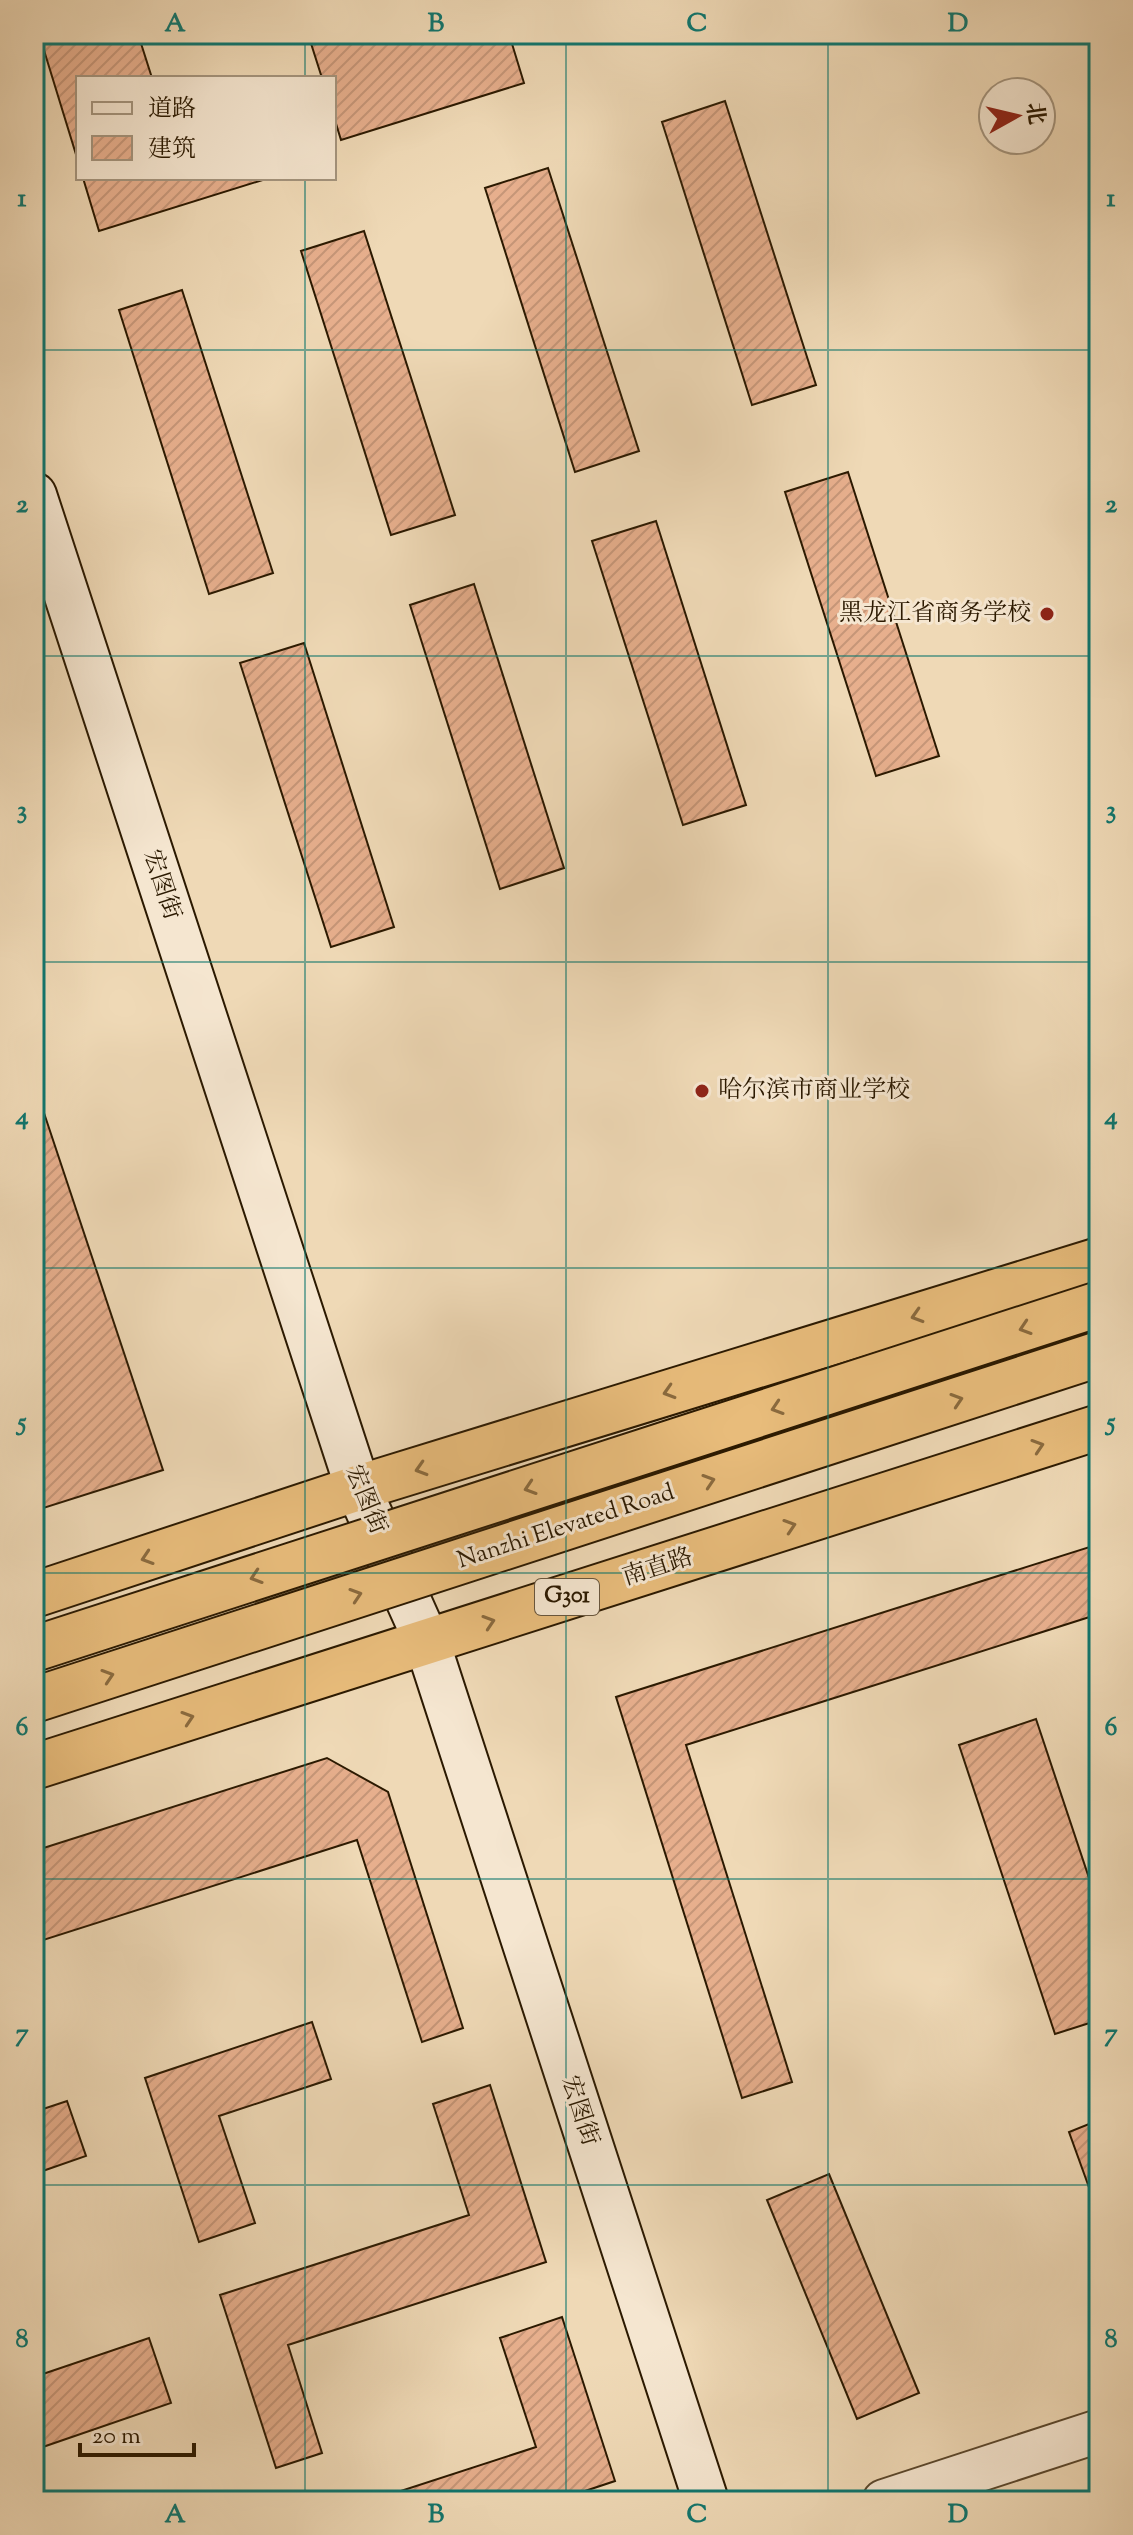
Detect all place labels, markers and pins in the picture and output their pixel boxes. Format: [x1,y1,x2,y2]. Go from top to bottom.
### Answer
place label: 黑龙江省商务学校 [839,597,1031,631]
marker: 黑龙江省商务学校 [1038,605,1056,623]
place label: 哈尔滨市商业学校 [718,1074,910,1108]
marker: 哈尔滨市商业学校 [693,1082,711,1100]

